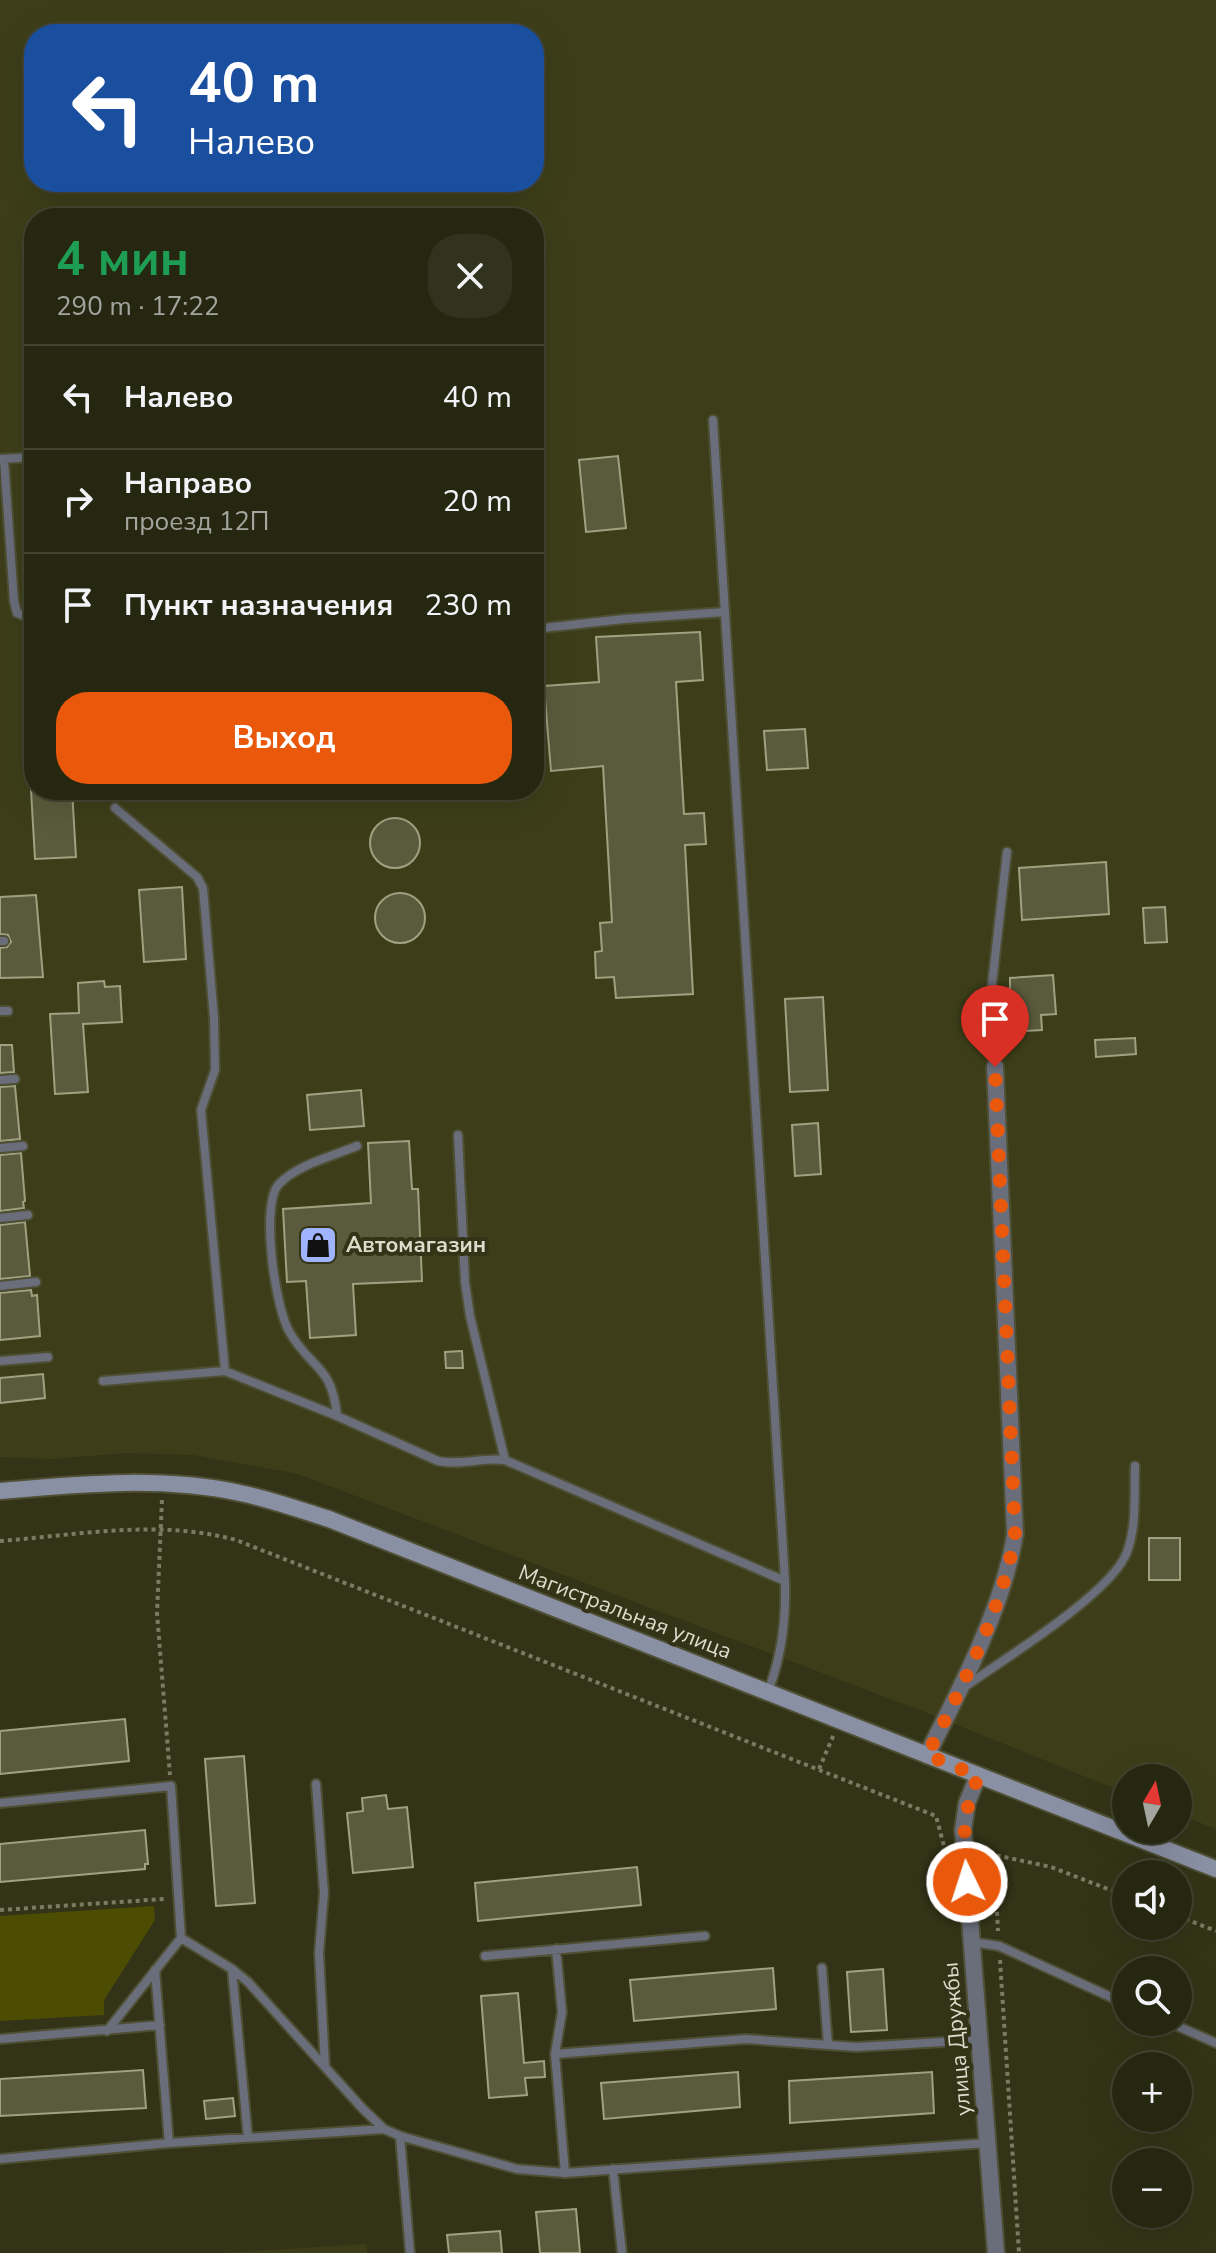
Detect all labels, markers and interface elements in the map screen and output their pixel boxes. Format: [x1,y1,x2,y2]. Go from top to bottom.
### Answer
text: 40 m [188,45,319,122]
icon: left [56,56,160,160]
text: Налево [188,118,315,167]
text: 4 мин [56,226,189,292]
button: close [428,234,512,318]
text: 290 m · 17:22 [56,289,219,324]
icon: left [56,375,100,419]
text: Налево [124,377,233,418]
text: 40 m [443,377,512,418]
text: Направо [124,463,252,504]
icon: right [56,479,100,523]
text: 20 m [443,481,512,522]
text: проезд 12П [124,504,270,539]
icon: arrive [56,583,100,627]
text: Пункт назначения [124,585,393,626]
text: 230 m [425,585,512,626]
button: Выход [56,692,512,784]
pin [961,985,1029,1067]
icon: arrive [973,997,1017,1041]
shop icon: Автомагазин [297,1224,339,1266]
place label: Автомагазин [346,1230,486,1260]
street label: Магистральная улица [514,1557,736,1667]
north arrow [1112,1764,1192,1844]
map controls [1112,1764,1192,2228]
position arrow [925,1840,1009,1924]
button: sound [1112,1860,1192,1940]
button: search [1112,1956,1192,2036]
street label: улица Дружбы [935,1961,979,2117]
button: + [1112,2052,1192,2132]
button: − [1112,2148,1192,2228]

